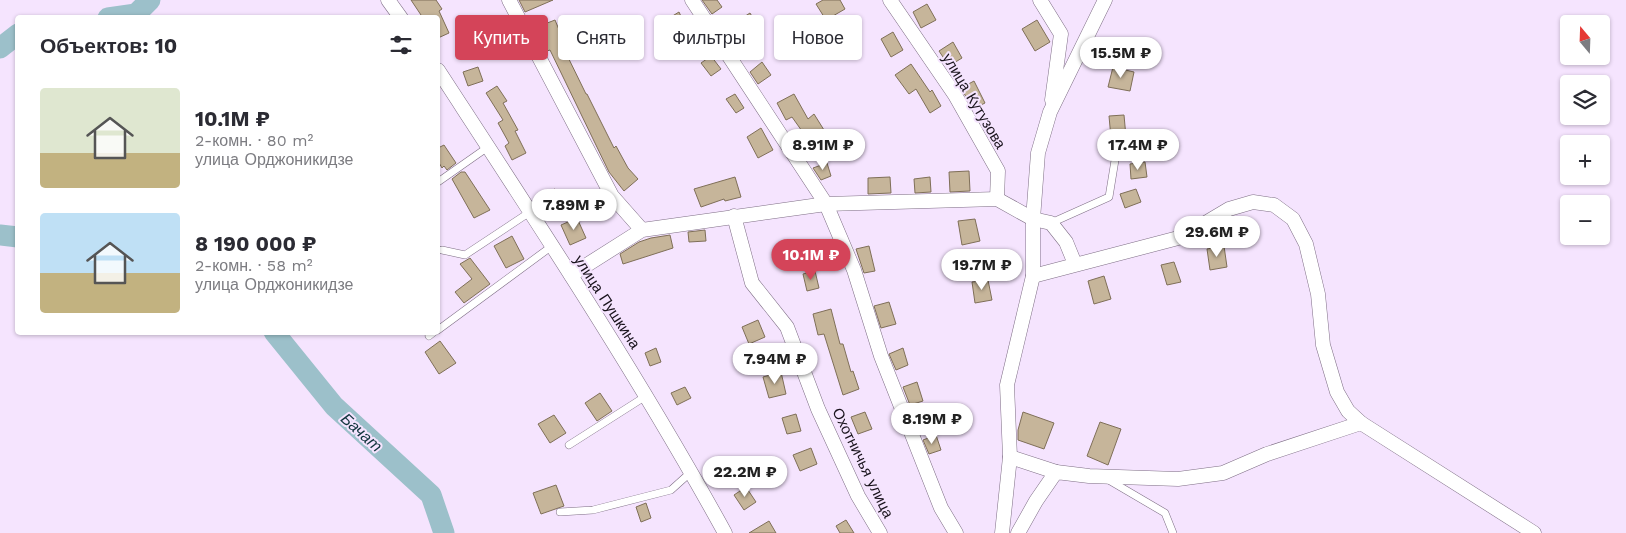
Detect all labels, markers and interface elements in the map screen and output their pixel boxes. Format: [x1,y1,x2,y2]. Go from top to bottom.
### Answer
chip: Купить [455,15,548,60]
chip: Снять [558,15,644,60]
chip: Фильтры [654,15,764,60]
chip: Новое [774,15,862,60]
north arrow [1560,15,1610,65]
map controls [1560,15,1610,245]
icon: filters [387,31,415,59]
text: Объектов: 10 [40,33,177,58]
pin: 15.5M ₽ [1075,36,1167,79]
text: 15.5M ₽ [1091,43,1151,62]
street label: улица Кутузова [938,50,1010,153]
button: layers [1560,75,1610,125]
text: 10.1M ₽ [195,106,270,131]
icon: home [80,108,140,168]
pin: 8.91M ₽ [777,128,869,171]
pin: 17.4M ₽ [1092,128,1184,171]
text: 2-комн. · 80 m² [195,131,313,150]
text: 8.91M ₽ [792,135,854,154]
text: 17.4M ₽ [1108,135,1168,154]
button: + [1560,135,1610,185]
text: улица Орджоникидзе [195,150,353,169]
pin: 7.89M ₽ [528,188,620,231]
text: 7.89M ₽ [543,195,605,214]
button: − [1560,195,1610,245]
pin: 29.6M ₽ [1171,216,1263,258]
text: 29.6M ₽ [1185,222,1249,241]
text: 8 190 000 ₽ [195,231,317,256]
icon: home [80,233,140,293]
pin: 10.1M ₽ [765,238,857,281]
text: 10.1M ₽ [782,245,840,264]
pin: 19.7M ₽ [936,248,1028,291]
street label: улица Пушкина [570,252,644,353]
text: 19.7M ₽ [952,255,1012,274]
text: 2-комн. · 58 m² [195,256,313,275]
text: улица Орджоникидзе [195,275,353,294]
pin: 7.94M ₽ [729,342,821,385]
text: 7.94M ₽ [744,349,806,368]
pin: 8.19M ₽ [886,402,978,445]
street label: Охотничья улица [829,405,898,522]
water label: Бачат [337,409,386,456]
text: 8.19M ₽ [902,409,962,428]
pin: 22.2M ₽ [699,456,791,498]
text: 22.2M ₽ [713,462,777,481]

